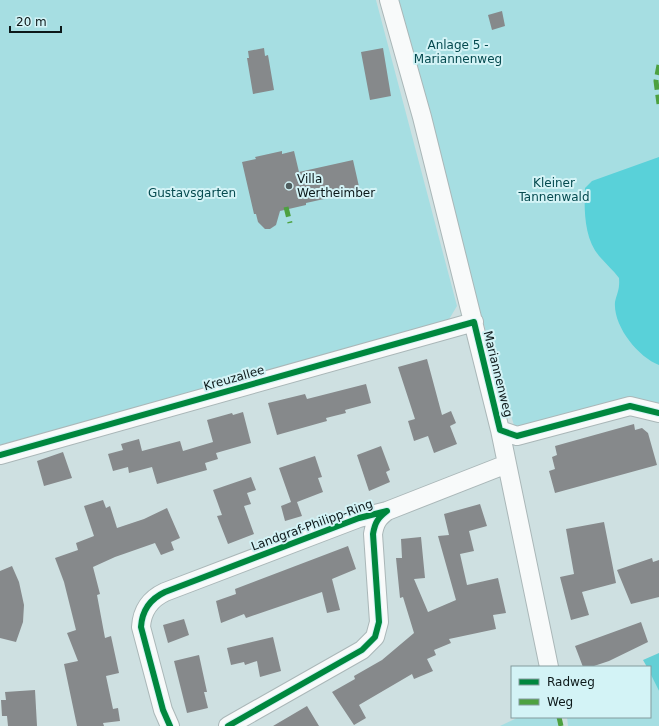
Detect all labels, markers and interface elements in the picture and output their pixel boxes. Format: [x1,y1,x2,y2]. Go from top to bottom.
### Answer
scale bar [10,8,61,34]
text: 20 m [16,15,47,29]
park label: Anlage 5 - Mariannenweg [414,38,502,66]
place label: Villa Wertheimber [297,172,375,200]
park label: Kleiner Tannenwald [517,176,590,204]
marker: Villa Wertheimber [284,181,294,191]
park label: Gustavsgarten [148,186,236,200]
street label: Mariannenweg [481,329,515,419]
street label: Kreuzallee [202,363,266,393]
street label: Landgraf-Philipp-Ring [249,496,375,554]
legend [511,666,651,718]
text: Radweg [547,675,595,689]
text: Weg [547,695,573,709]

